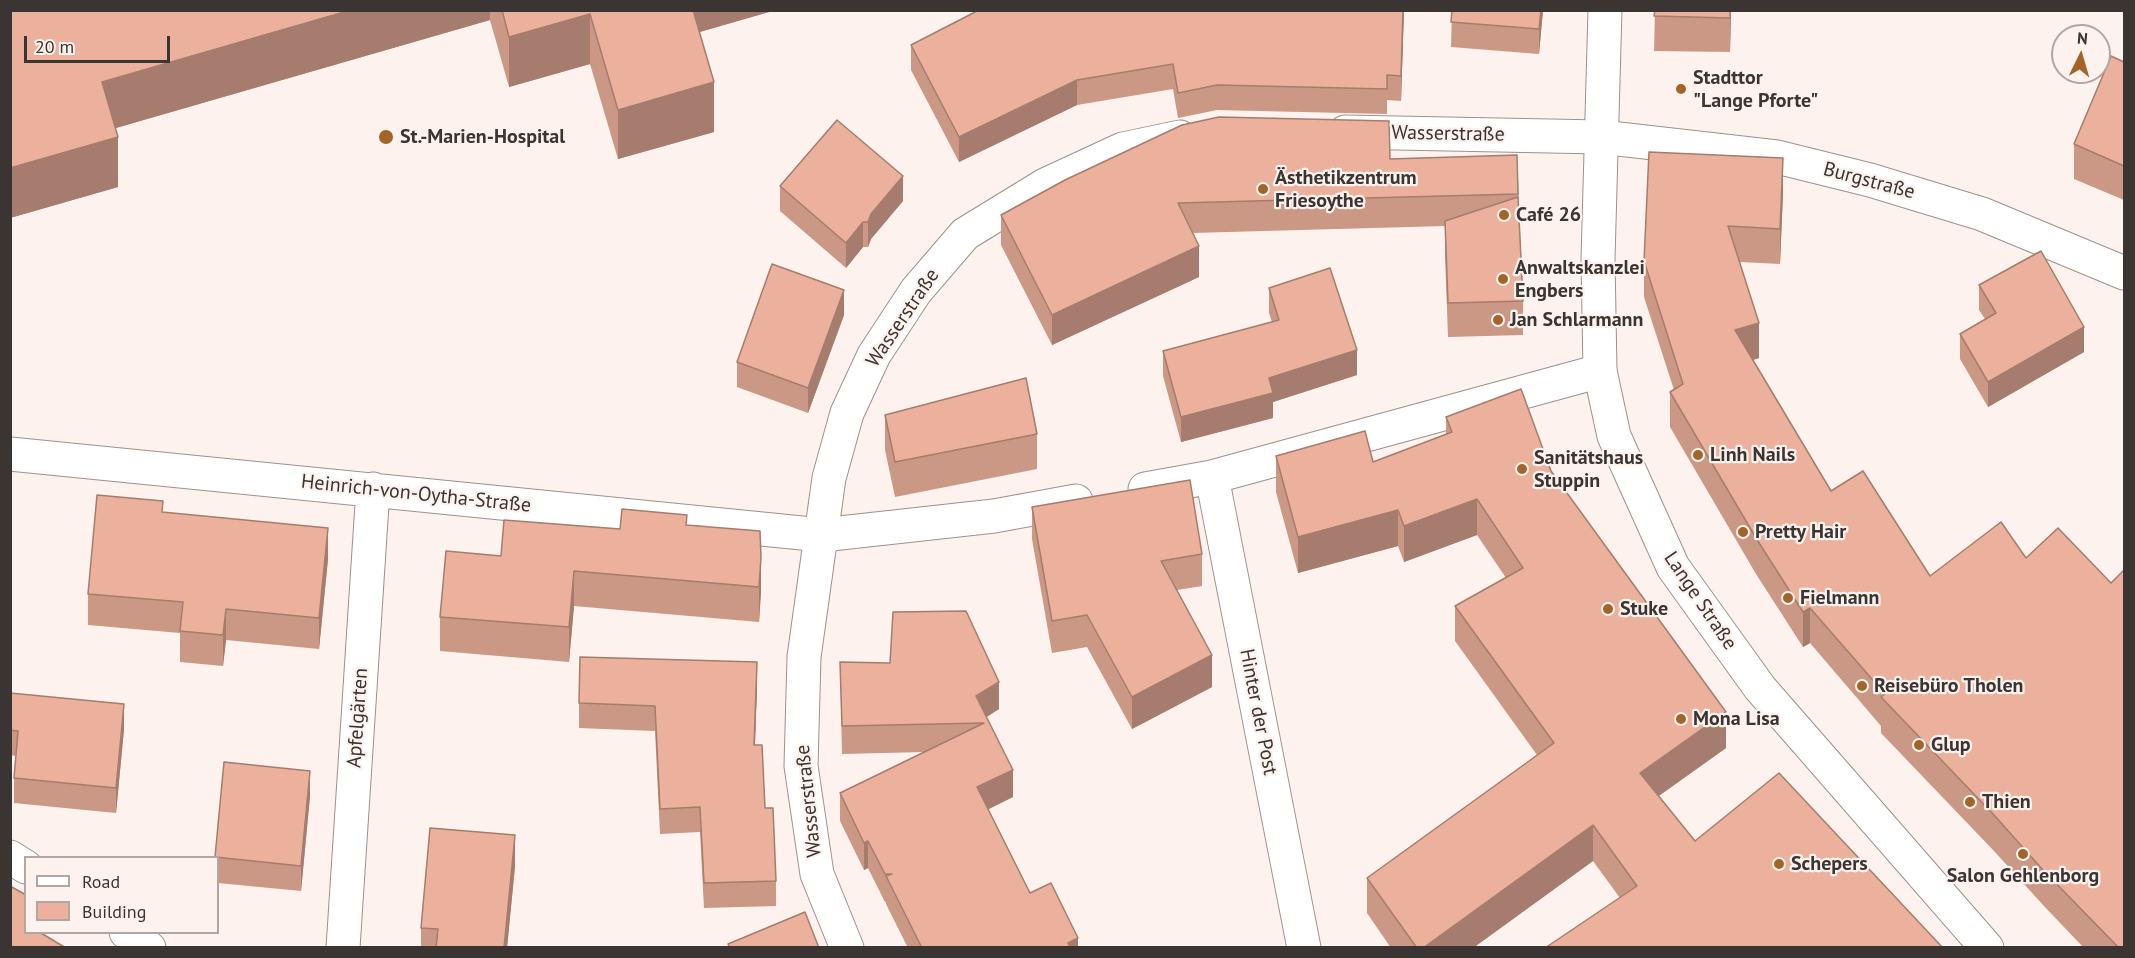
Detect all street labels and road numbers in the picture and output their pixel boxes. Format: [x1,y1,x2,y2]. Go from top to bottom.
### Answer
street label: Wasserstraße [1391,121,1505,147]
street label: Burgstraße [1821,157,1917,205]
street label: Wasserstraße [861,264,945,372]
street label: Heinrich-von-Oytha-Straße [300,470,532,518]
street label: Lange Straße [1658,547,1742,655]
street label: Hinter der Post [1234,647,1282,777]
street label: Apfelgärten [343,667,373,769]
street label: Wasserstraße [791,743,827,859]

